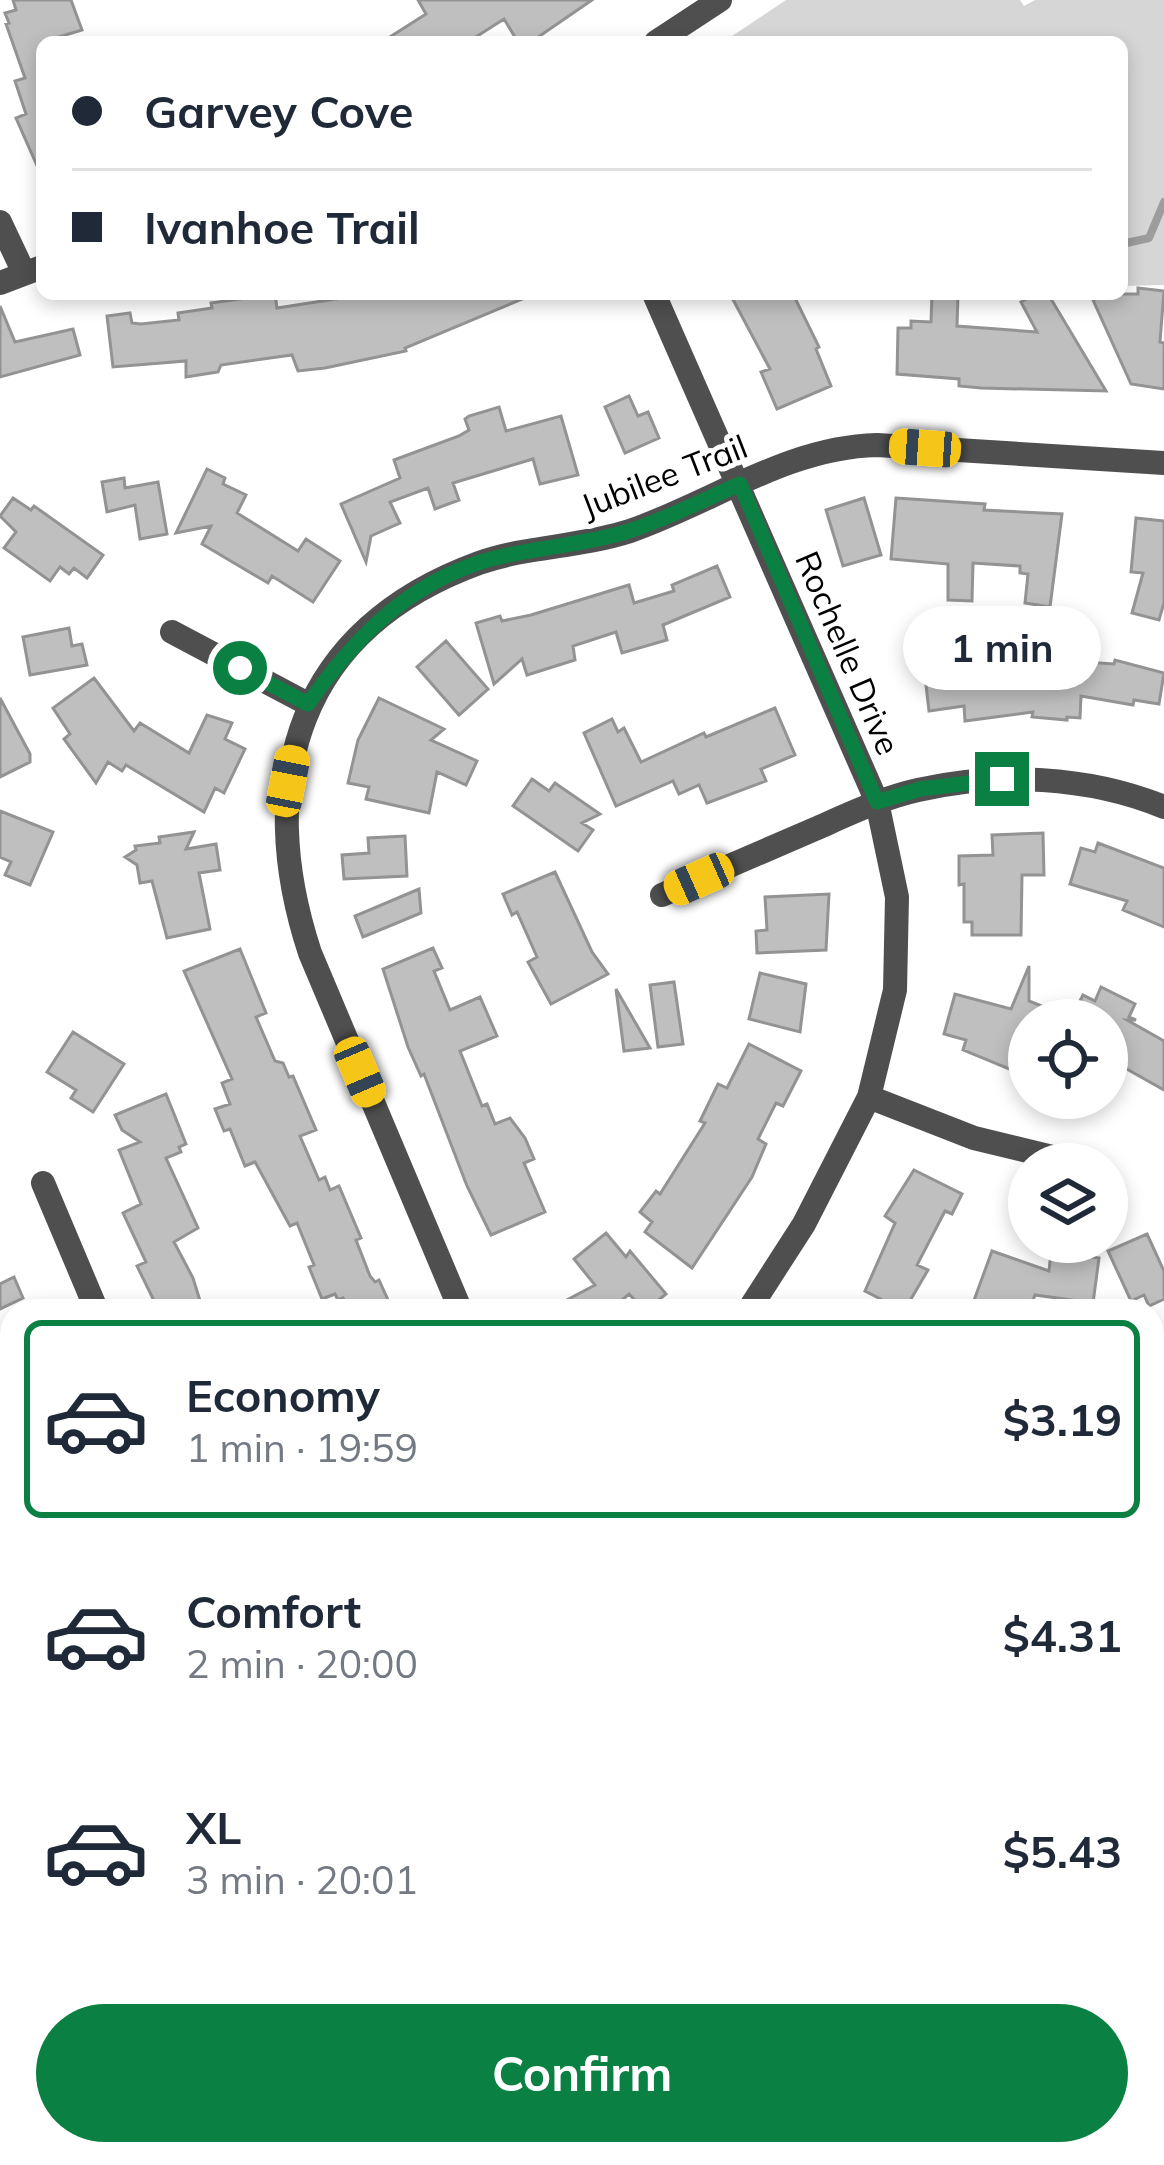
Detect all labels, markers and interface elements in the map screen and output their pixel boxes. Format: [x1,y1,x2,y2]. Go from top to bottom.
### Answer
text: Garvey Cove [144,83,413,139]
text: Ivanhoe Trail [144,199,420,255]
street label: Jubilee Trail [575,425,753,526]
car [888,428,962,468]
street label: Rochelle Drive [787,545,910,761]
callout: 1 min [903,605,1101,689]
text: 1 min [951,623,1053,672]
route start [213,641,267,695]
car [263,742,313,820]
route end [975,752,1029,806]
car [659,848,739,910]
map controls [1008,999,1128,1263]
button: locate [1008,999,1128,1119]
car [329,1032,391,1112]
button: layers [1008,1143,1128,1263]
icon: car [42,1365,150,1473]
text: Economy [186,1367,380,1423]
text: $3.19 [1003,1391,1122,1447]
text: 1 min · 19:59 [186,1423,418,1472]
icon: car [42,1581,150,1689]
text: Comfort [186,1583,361,1639]
text: $4.31 [1003,1607,1122,1663]
text: 2 min · 20:00 [186,1639,418,1688]
icon: car [42,1797,150,1905]
text: XL [186,1799,241,1855]
text: $5.43 [1003,1823,1122,1879]
text: 3 min · 20:01 [186,1855,418,1904]
button: Confirm [36,2004,1128,2142]

